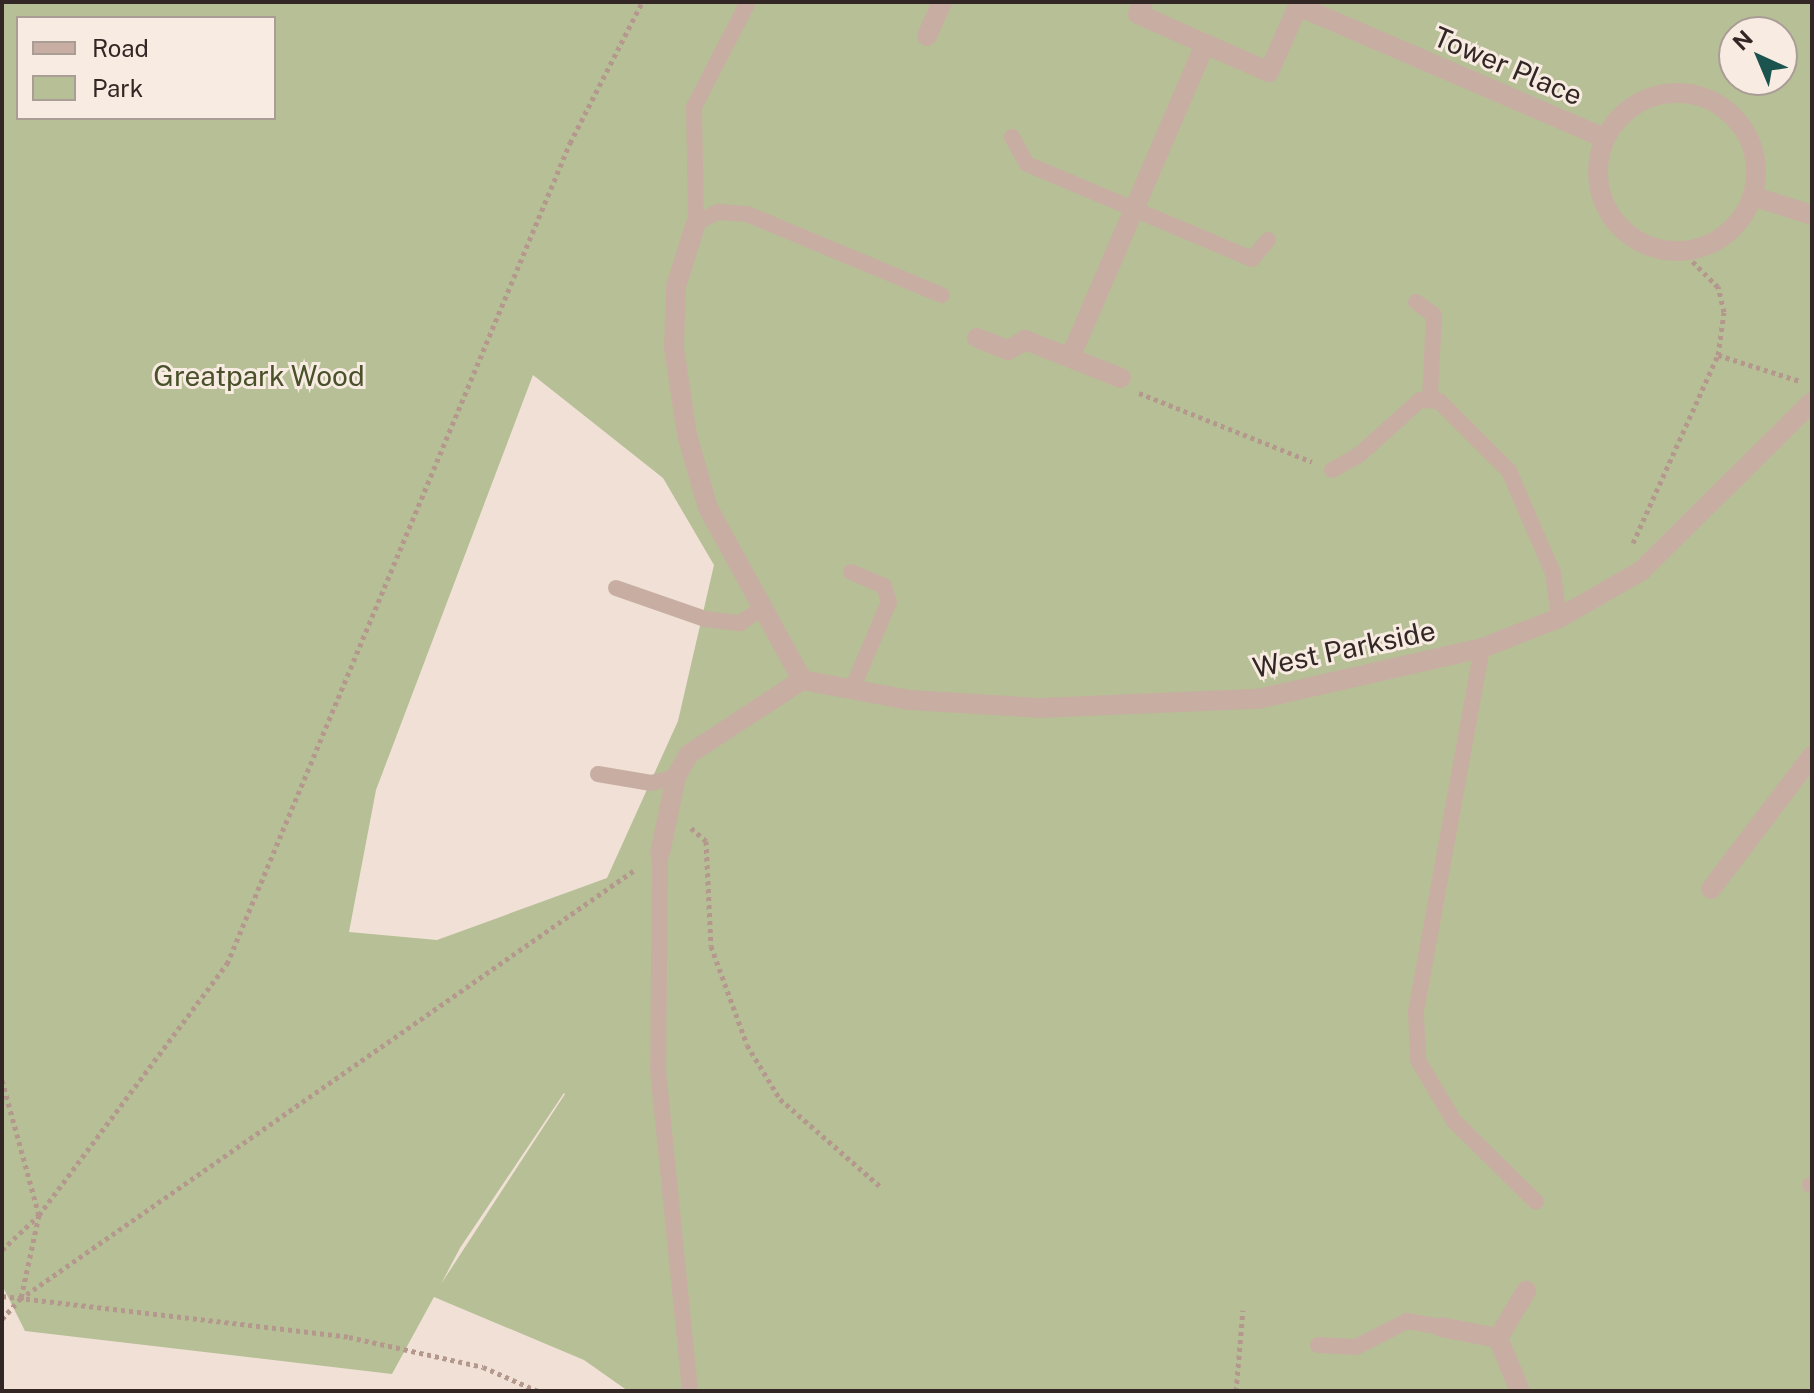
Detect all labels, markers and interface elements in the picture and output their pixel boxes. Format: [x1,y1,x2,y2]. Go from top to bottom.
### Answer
legend [16,16,276,120]
north arrow [1718,16,1798,96]
street label: Tower Place [1429,20,1587,112]
text: N [1727,25,1758,56]
text: Road [92,34,149,62]
text: Park [92,74,143,102]
park label: Greatpark Wood [153,359,365,393]
street label: West Parkside [1250,613,1438,685]

